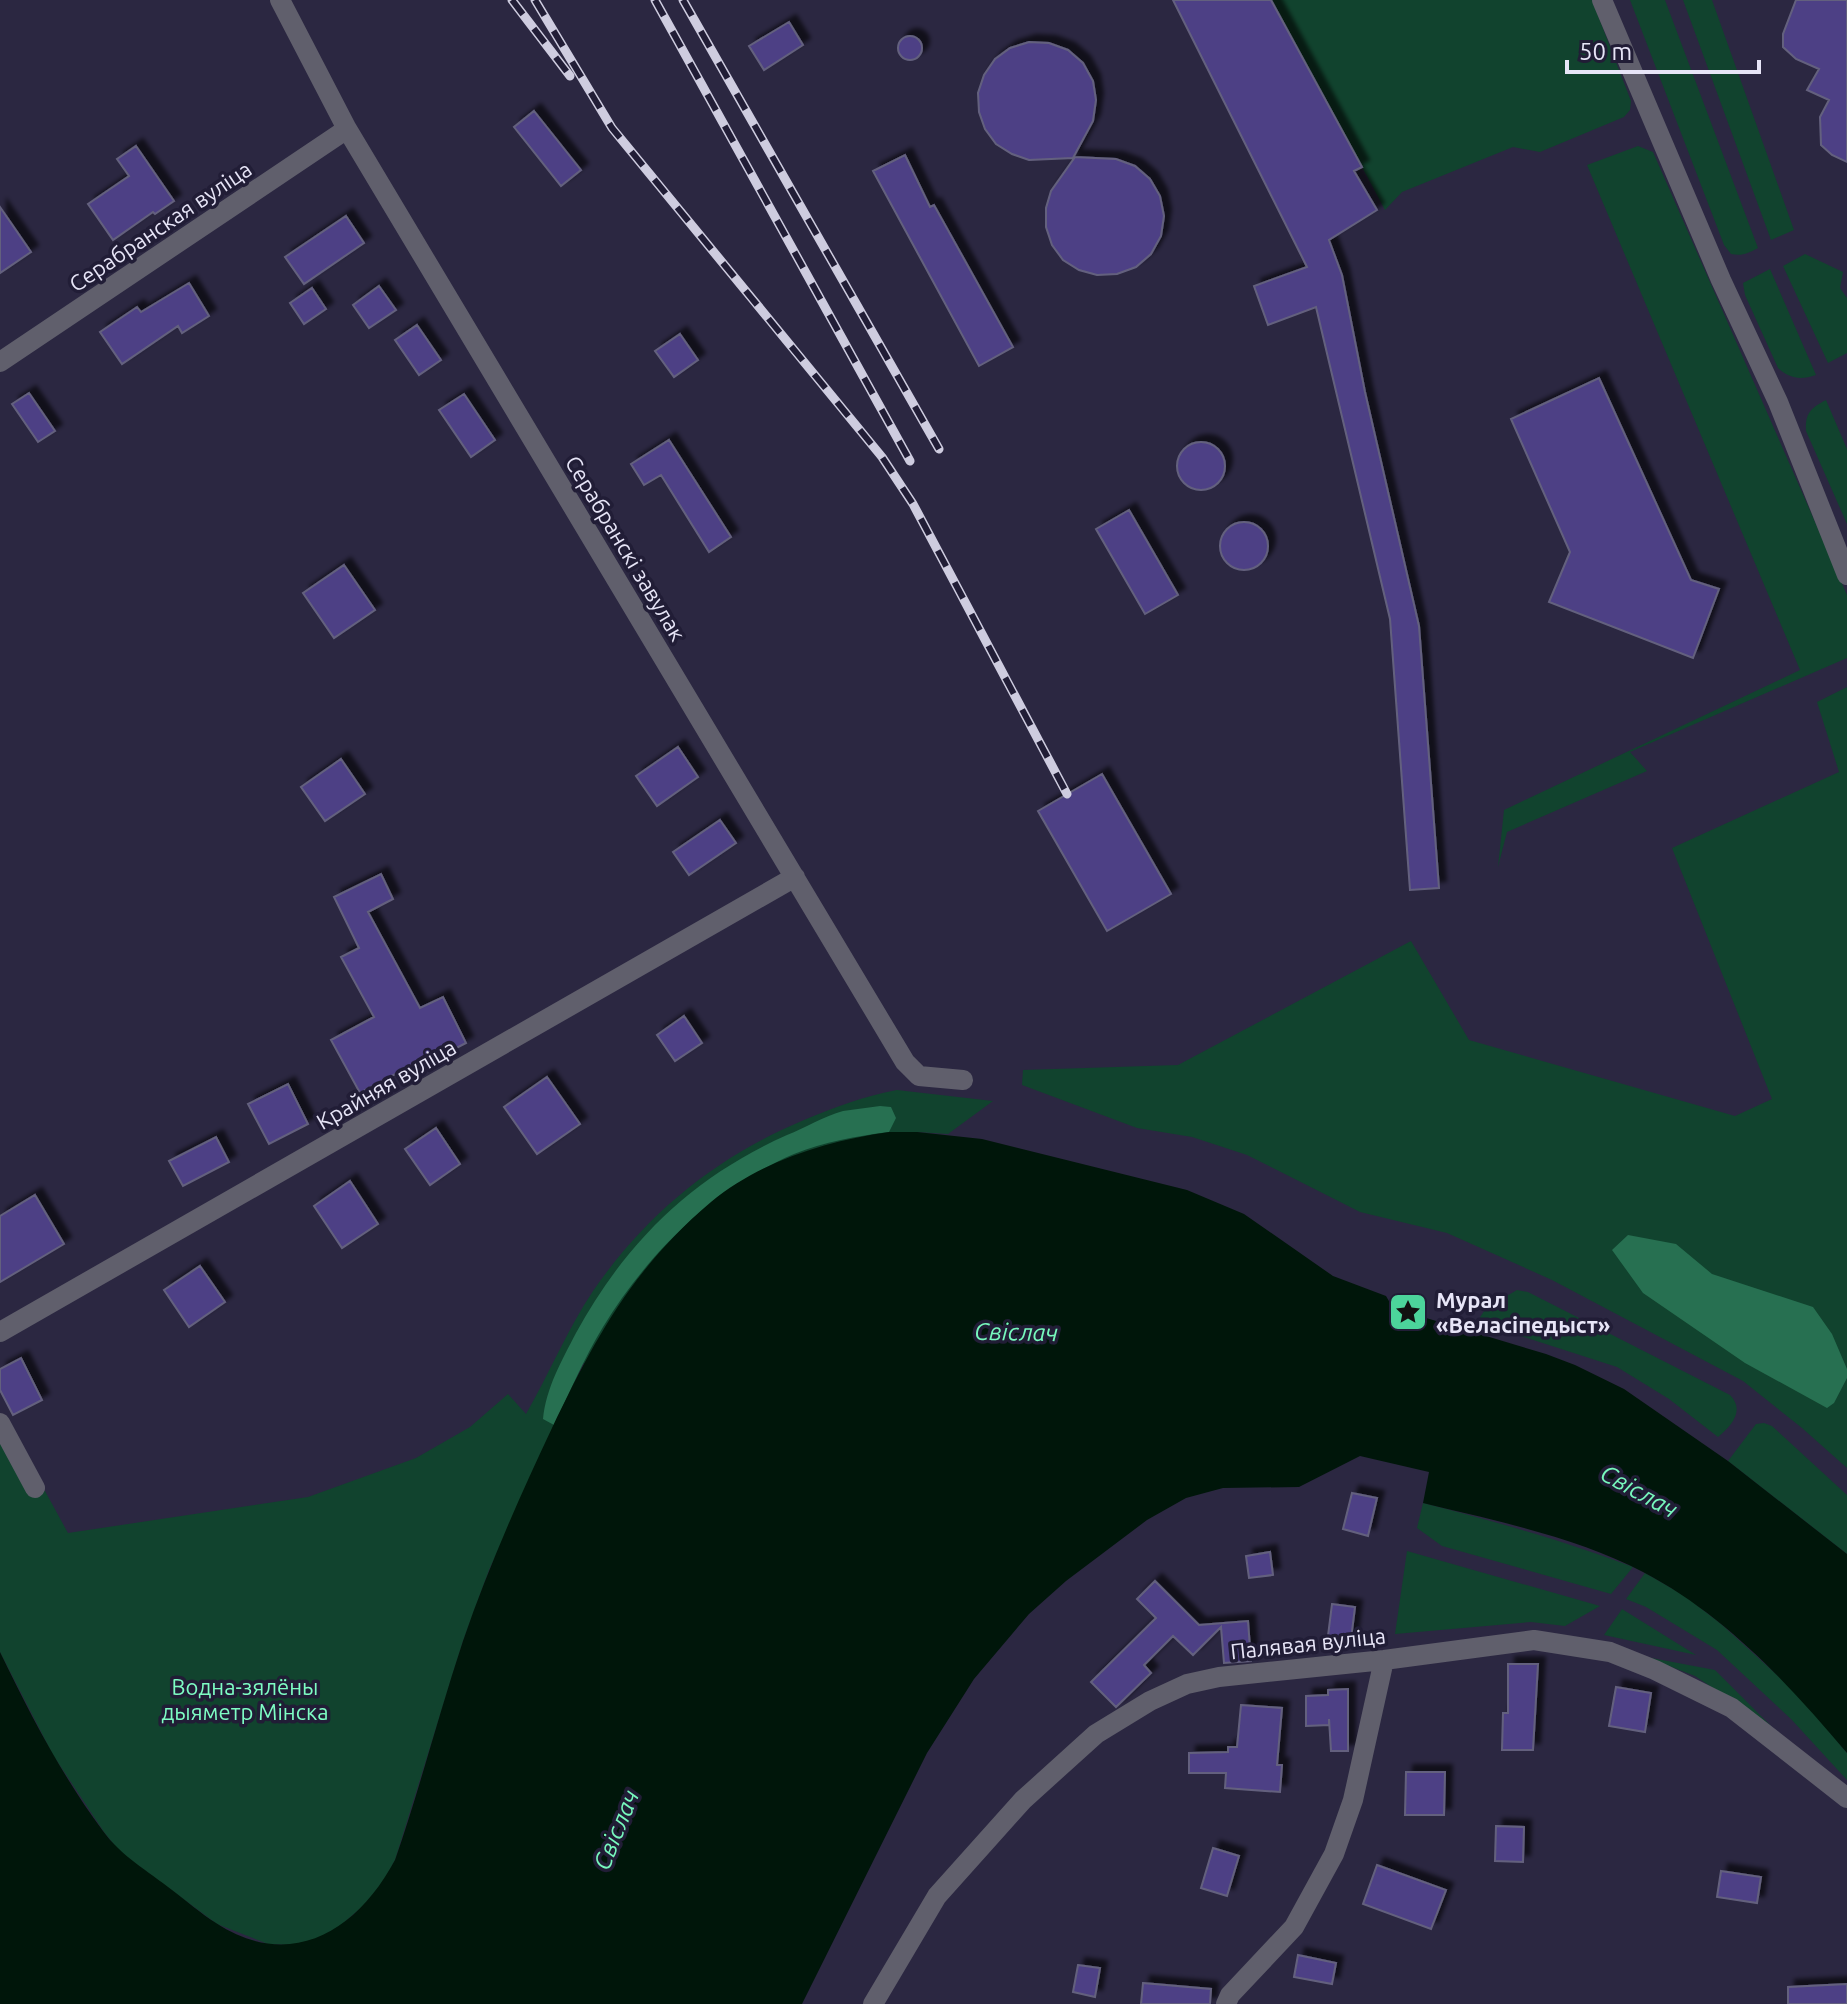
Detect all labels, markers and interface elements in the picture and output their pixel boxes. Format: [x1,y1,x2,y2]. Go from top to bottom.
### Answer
scale bar [1567,24,1759,74]
text: 50 m [1579,38,1632,65]
street label: Серабранская вуліца [64,156,256,296]
street label: Серабранскі завулак [561,451,691,645]
street label: Крайняя вуліца [312,1034,460,1134]
place label: Мурал «Веласіпедыст» [1436,1287,1610,1337]
place icon: Мурал «Веласіпедыст» [1387,1291,1429,1333]
water label: Свіслач [974,1318,1058,1346]
water label: Свіслач [1596,1459,1682,1523]
street label: Палявая вуліца [1229,1622,1387,1664]
park label: Водна-зялёны дыяметр Мінска [161,1674,329,1724]
water label: Свіслач [588,1786,644,1874]

